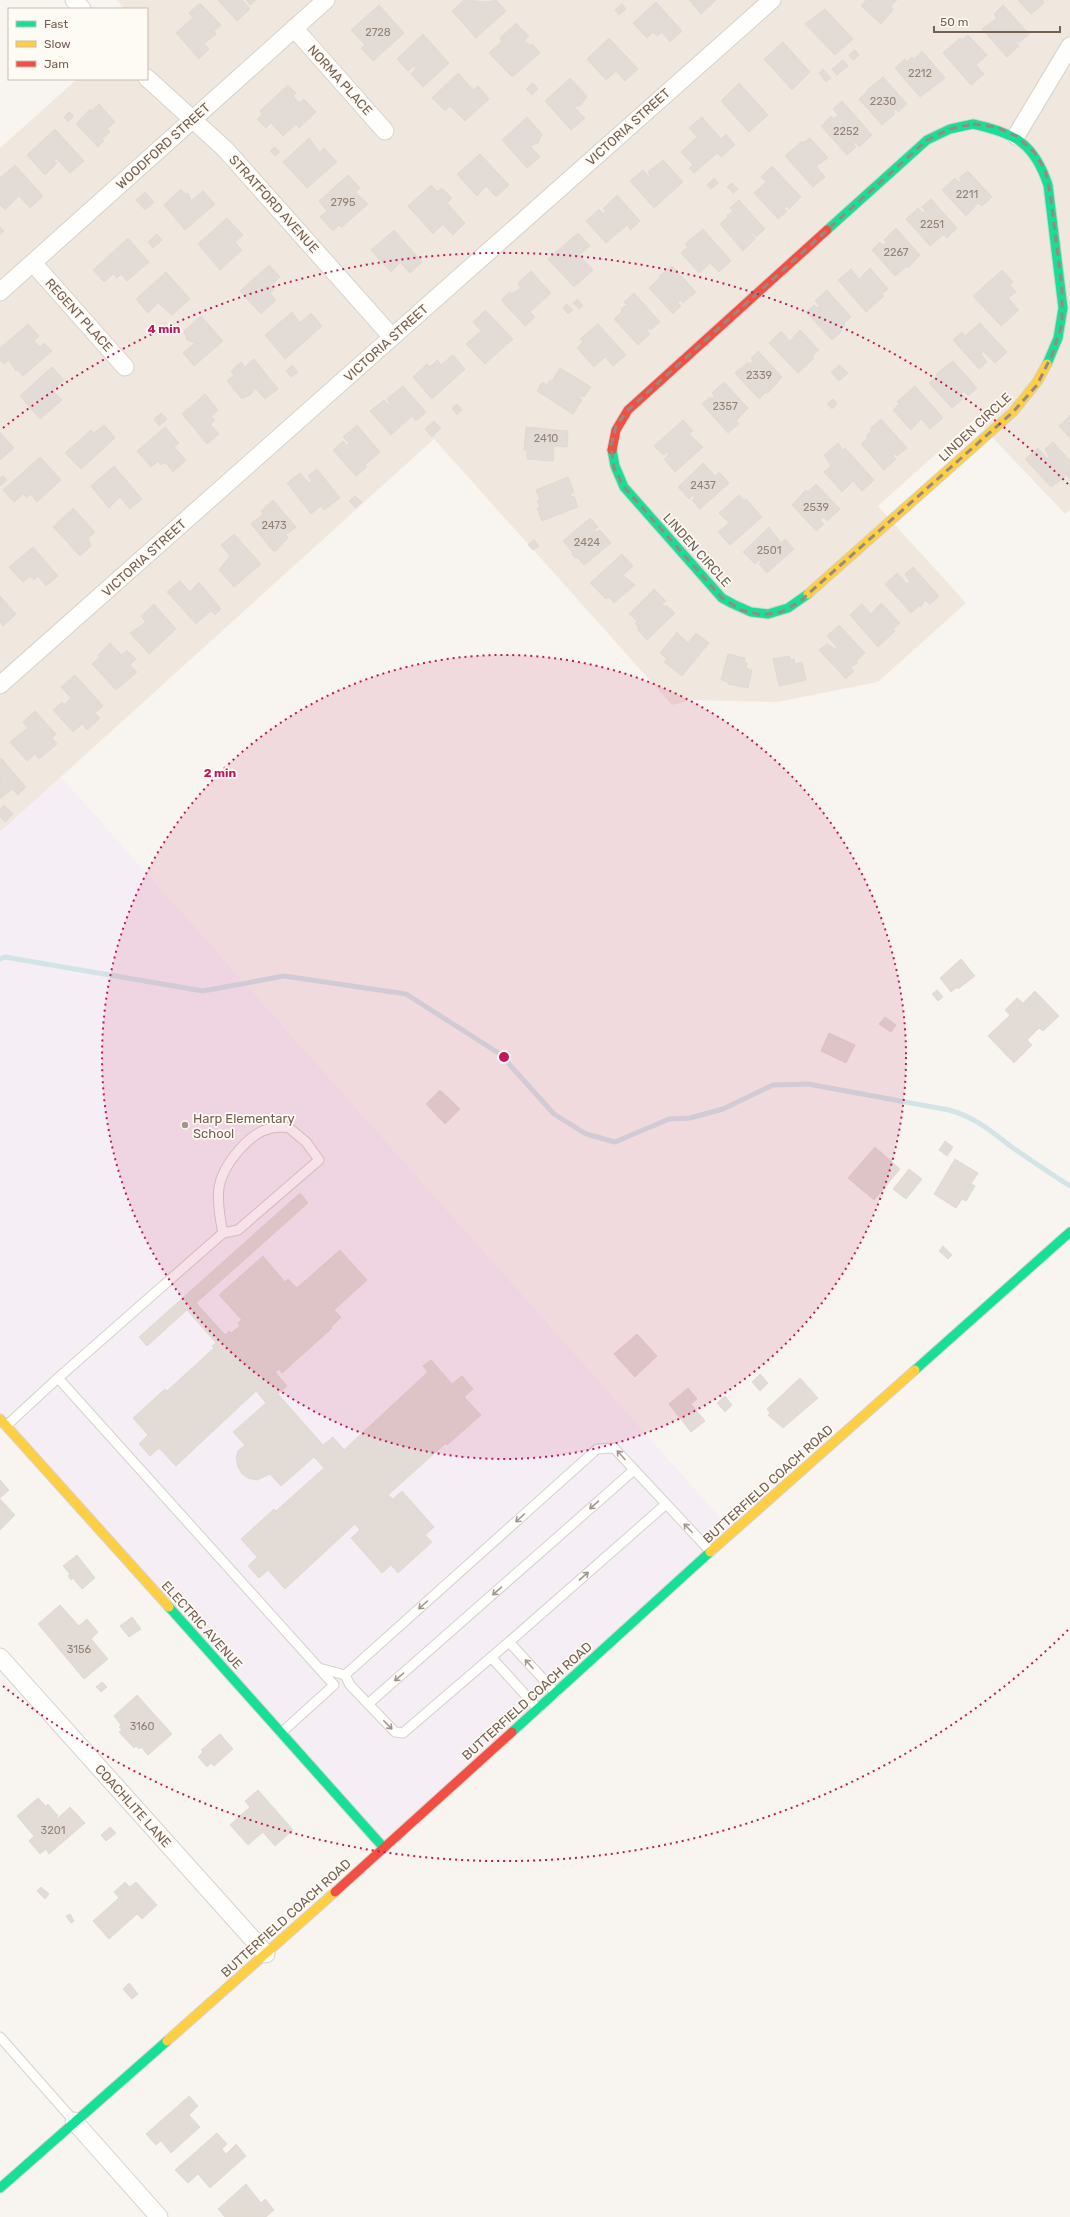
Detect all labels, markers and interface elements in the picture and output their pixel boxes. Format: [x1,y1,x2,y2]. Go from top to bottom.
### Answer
legend [8,8,148,80]
scale bar [934,8,1060,34]
text: 50 m [940,15,968,29]
text: Fast [44,17,68,31]
house number: 2728 [365,26,391,39]
text: Slow [44,37,71,51]
street label: NORMA PLACE [305,42,375,118]
text: Jam [44,57,69,71]
house number: 2212 [908,67,932,80]
street label: VICTORIA STREET [583,85,673,169]
house number: 2230 [870,95,896,108]
street label: WOODFORD STREET [113,100,213,192]
house number: 2252 [833,125,859,138]
street label: STRATFORD AVENUE [226,152,322,256]
house number: 2211 [956,188,978,201]
house number: 2795 [330,196,356,209]
house number: 2251 [920,218,944,231]
house number: 2267 [884,246,909,259]
street label: REGENT PLACE [42,275,116,355]
street label: VICTORIA STREET [341,301,431,385]
text: 4 min [148,322,181,336]
house number: 2339 [746,369,772,382]
street label: LINDEN CIRCLE [936,390,1014,464]
house number: 2357 [712,400,738,413]
house number: 2410 [534,432,558,445]
house number: 2437 [690,479,716,492]
house number: 2539 [803,501,829,514]
street label: LINDEN CIRCLE [660,510,734,590]
street label: VICTORIA STREET [99,516,189,600]
house number: 2473 [261,519,287,532]
house number: 2424 [574,536,600,549]
house number: 2501 [757,544,781,557]
text: 2 min [204,766,237,780]
centre of rings [497,1050,511,1064]
place label: Harp Elementary School [193,1111,295,1141]
marker: Harp Elementary School [180,1120,190,1130]
street label: BUTTERFIELD COACH ROAD [700,1422,836,1546]
one-way arrow [616,1450,625,1460]
one-way arrow [590,1500,600,1509]
one-way arrow [515,1514,525,1523]
one-way arrow [684,1524,693,1534]
one-way arrow [578,1572,589,1581]
street label: ELECTRIC AVENUE [159,1578,246,1672]
one-way arrow [492,1586,502,1596]
one-way arrow [418,1600,428,1610]
street label: BUTTERFIELD COACH ROAD [459,1639,595,1763]
house number: 3156 [67,1643,92,1656]
one-way arrow [525,1659,534,1670]
one-way arrow [395,1672,405,1681]
house number: 3160 [130,1720,154,1733]
one-way arrow [384,1720,393,1730]
street label: COACHLITE LANE [92,1762,174,1851]
house number: 3201 [41,1824,65,1837]
street label: BUTTERFIELD COACH ROAD [218,1856,354,1980]

